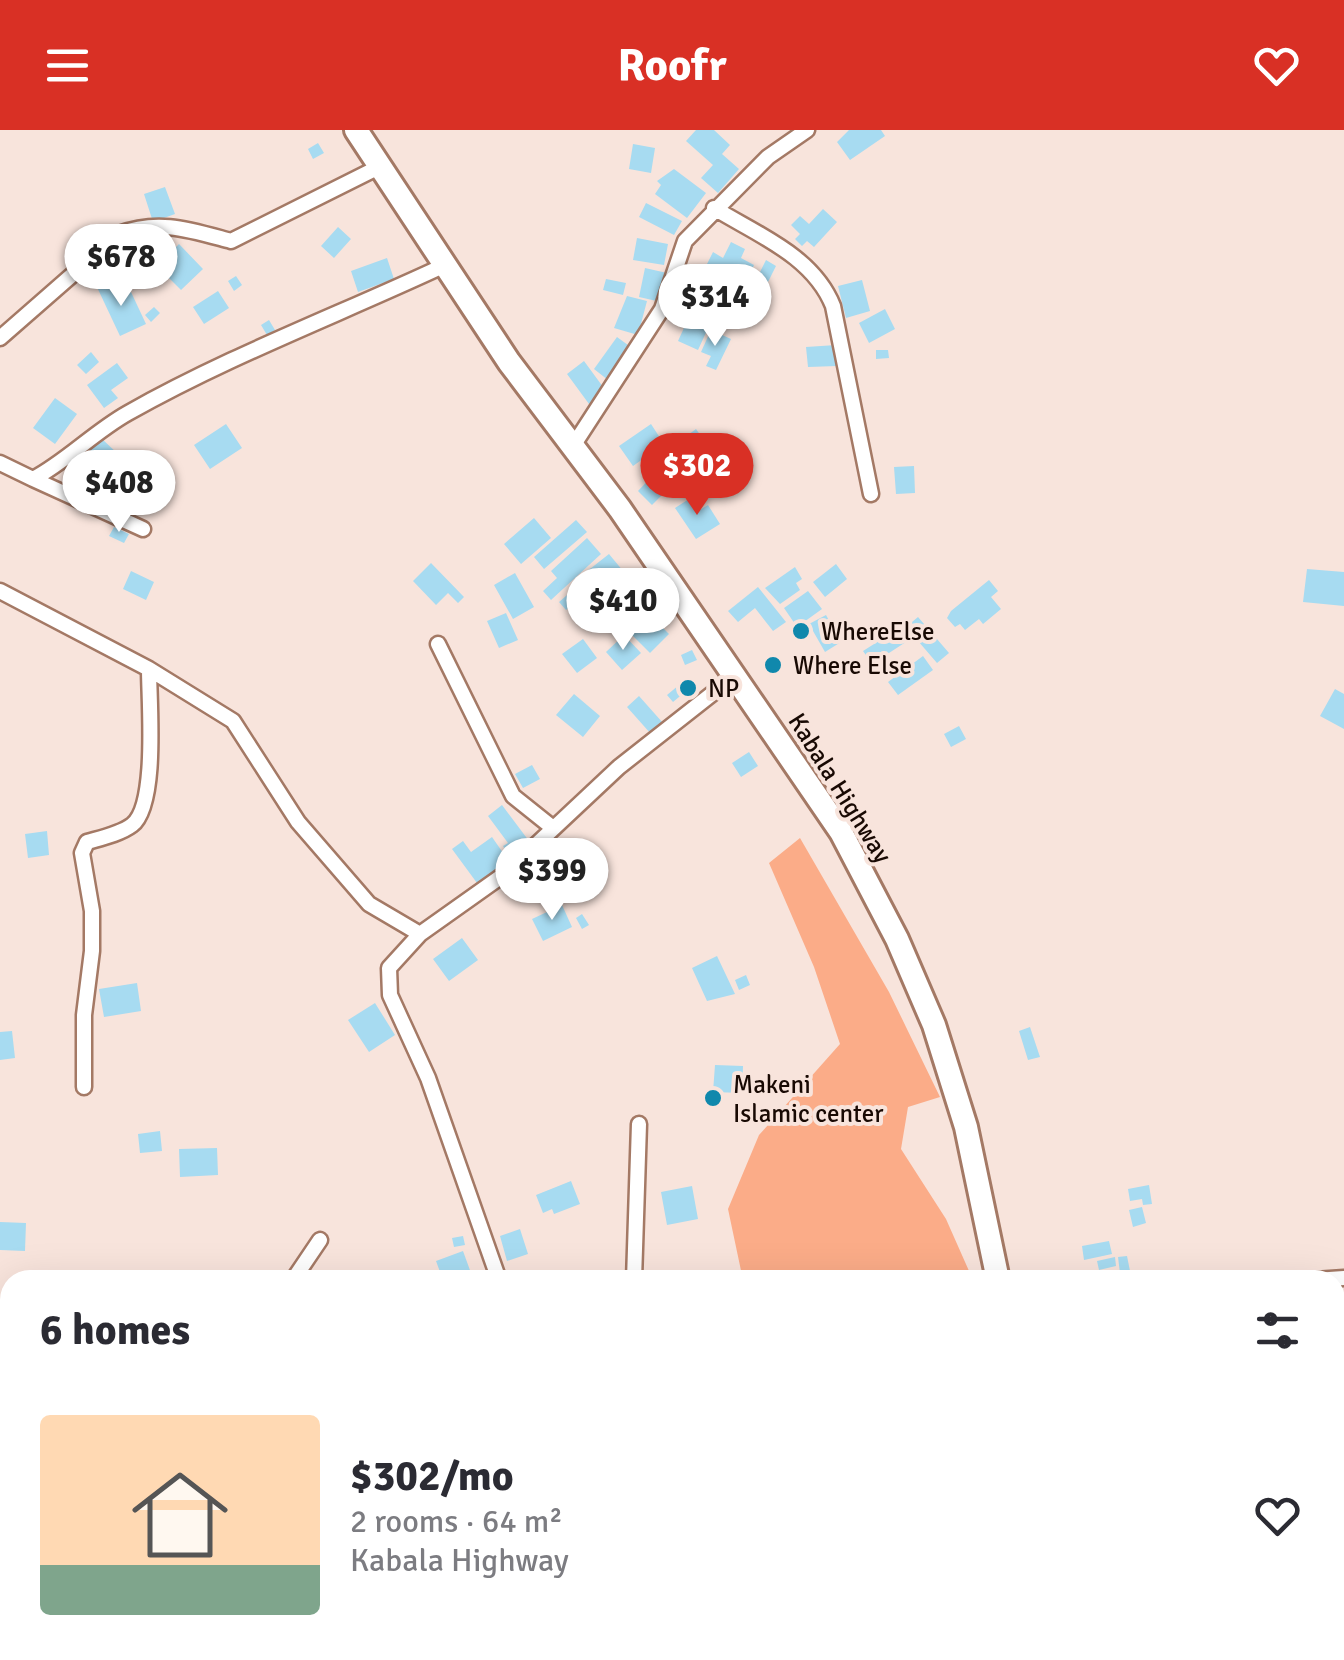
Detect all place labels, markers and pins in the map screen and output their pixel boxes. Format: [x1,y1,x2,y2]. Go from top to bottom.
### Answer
pin: $678 [62,224,180,309]
pin: $314 [656,264,774,349]
pin: $302 [638,433,756,518]
pin: $408 [60,450,178,535]
pin: $410 [564,568,682,653]
place label: WhereElse [821,616,935,647]
marker: WhereElse [790,620,812,642]
place label: Where Else [793,650,912,681]
marker: Where Else [762,654,784,676]
place label: NP [708,673,739,704]
marker: NP [677,677,699,699]
pin: $399 [493,838,611,923]
place label: Makeni Islamic center [733,1069,884,1129]
marker: Makeni Islamic center [702,1087,724,1109]

